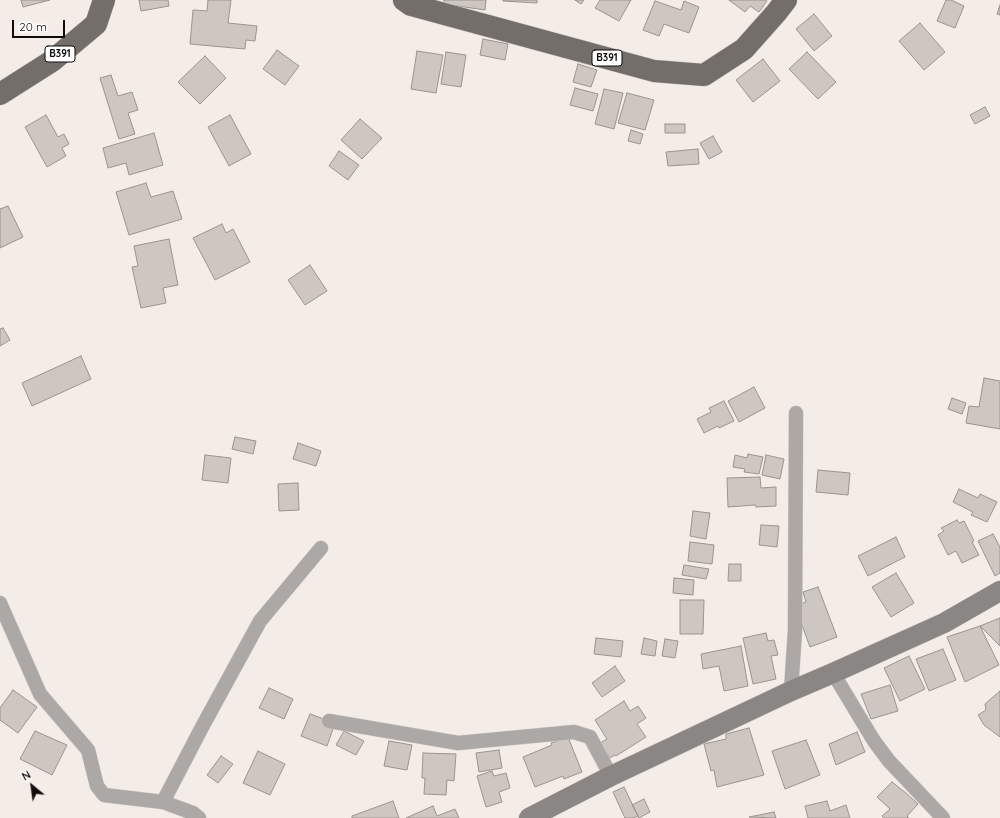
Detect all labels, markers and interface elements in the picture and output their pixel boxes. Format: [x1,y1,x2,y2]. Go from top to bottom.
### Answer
scale bar [14,12,67,38]
text: 20 m [19,19,47,34]
road number: B391 [45,46,75,62]
road number: B391 [592,50,622,66]
north arrow [12,766,52,806]
text: N [19,767,33,784]

